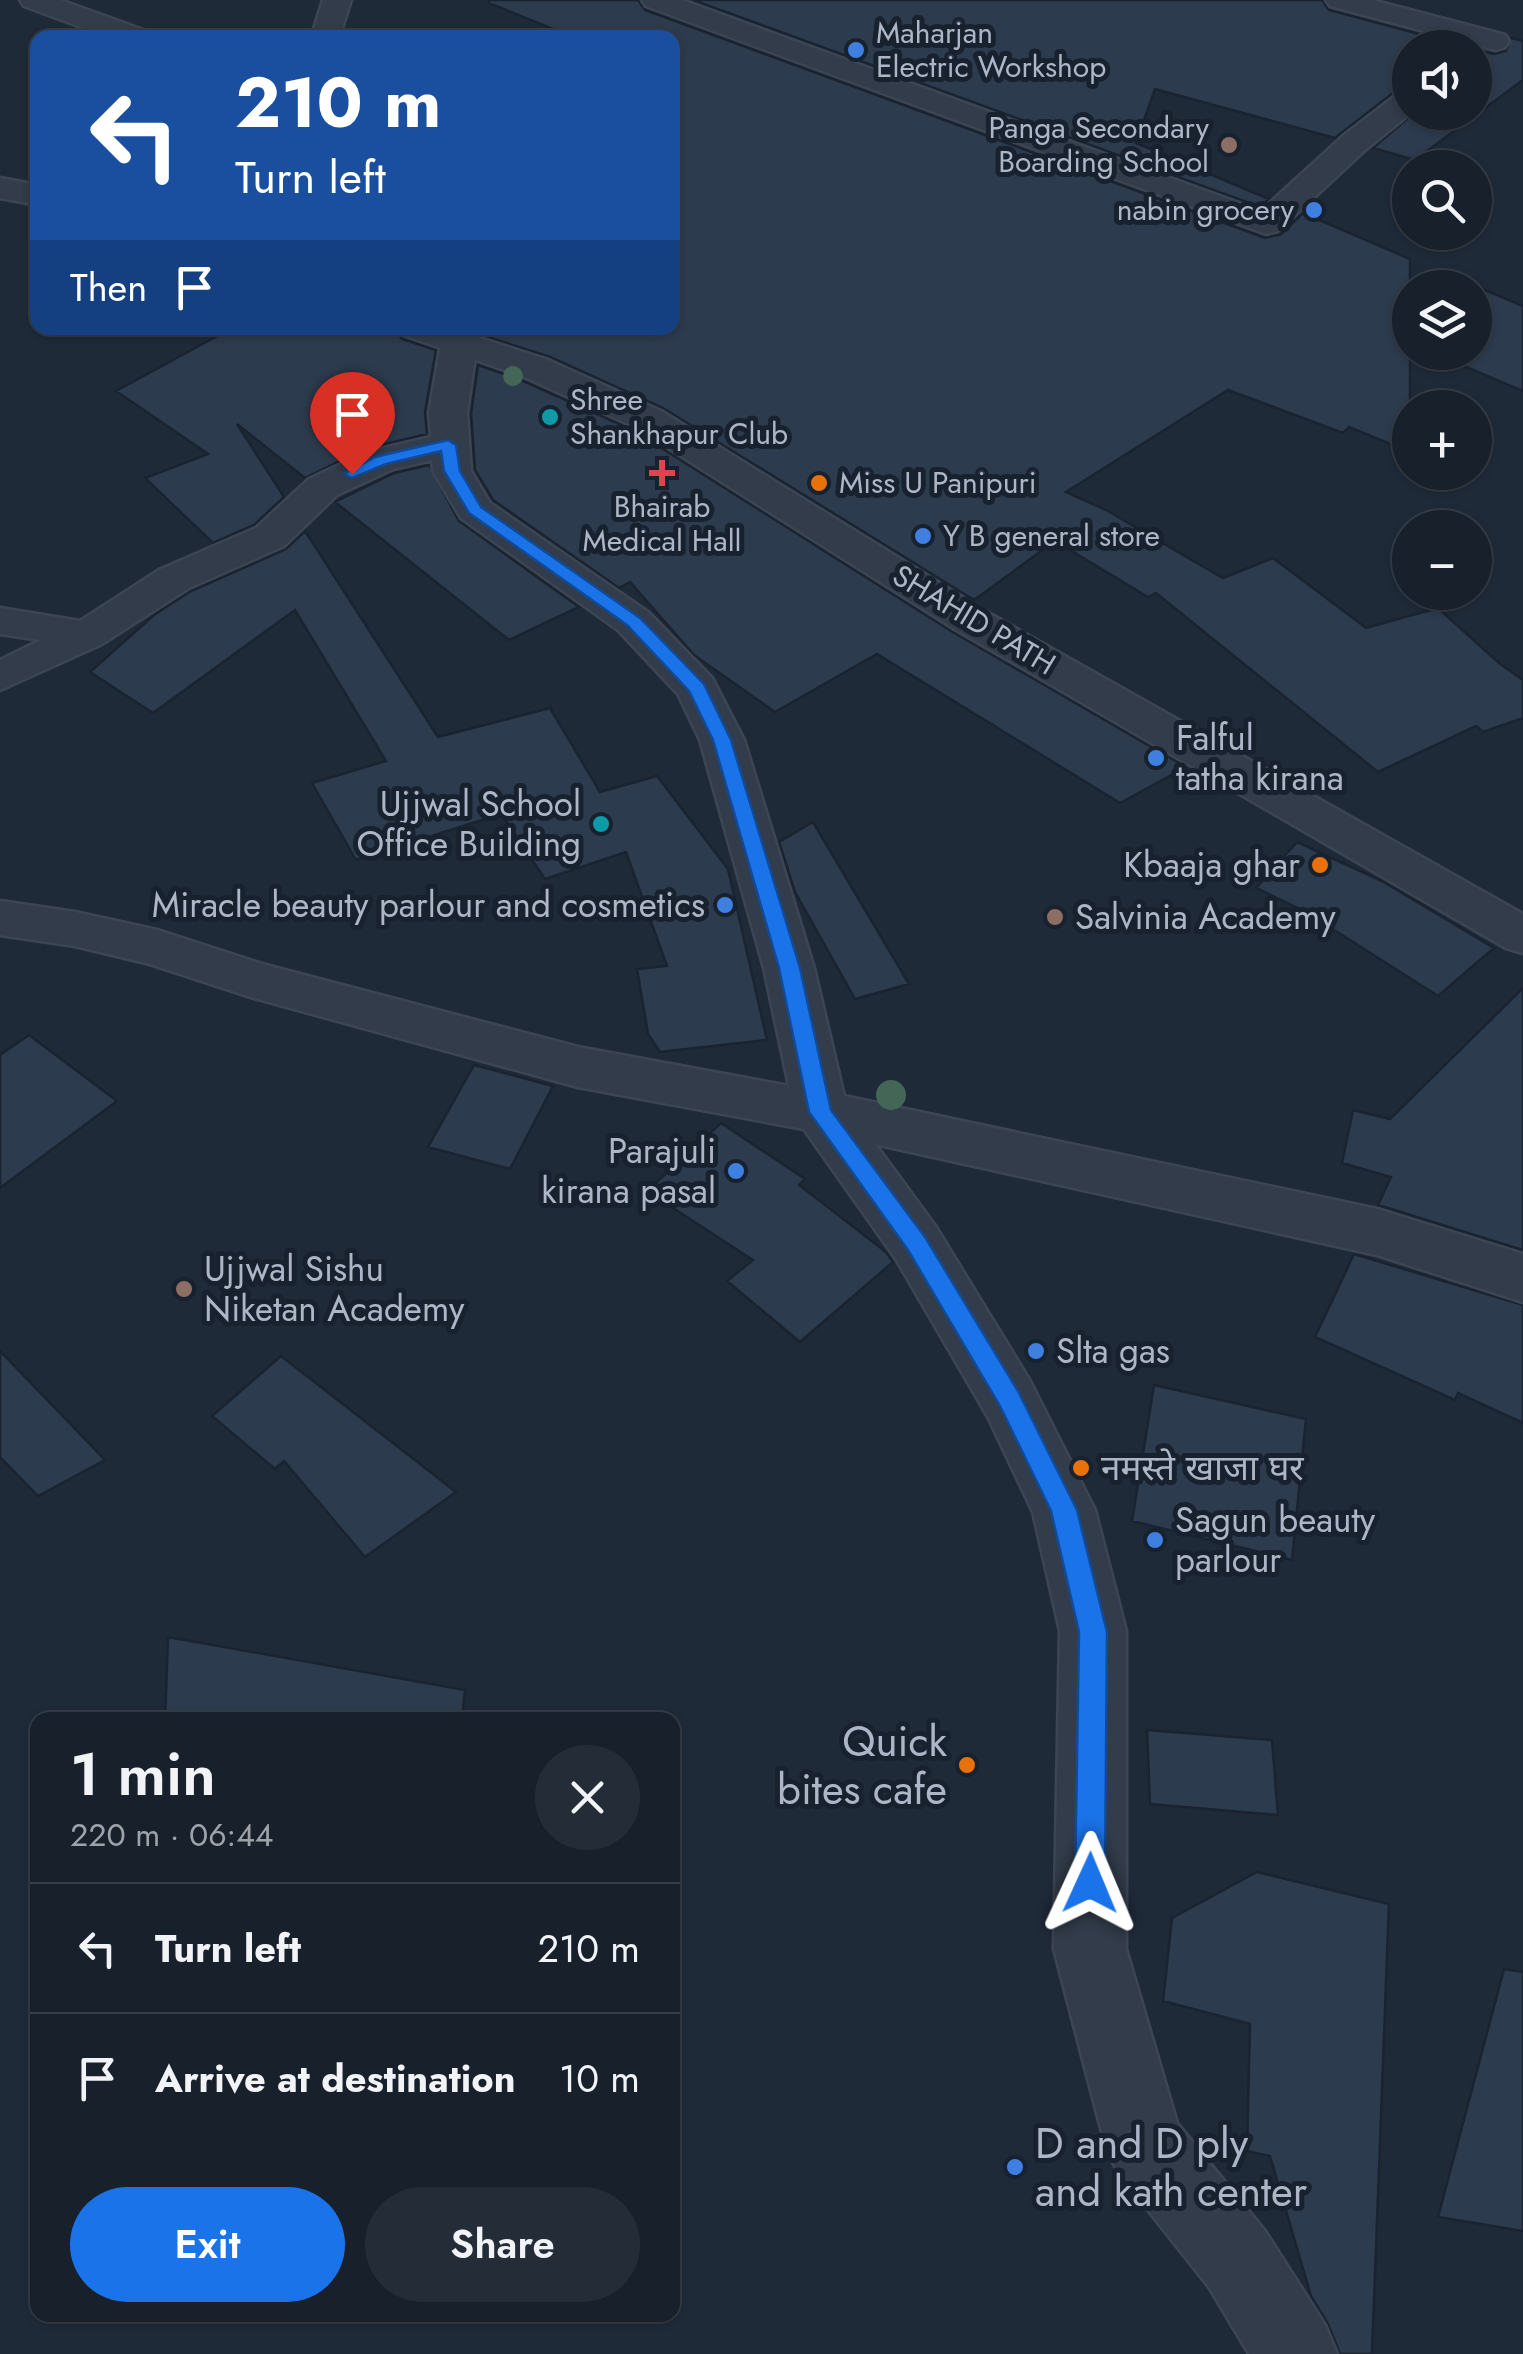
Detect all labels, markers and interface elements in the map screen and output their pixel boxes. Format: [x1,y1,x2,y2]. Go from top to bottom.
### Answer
place label: Maharjan Electric Workshop [876,11,1106,88]
map controls [1392,30,1492,610]
button: sound [1392,30,1492,130]
marker: Maharjan Electric Workshop [845,39,867,61]
text: 210 m [235,52,441,153]
icon: left [70,70,200,200]
place label: Panga Secondary Boarding School [988,106,1210,183]
marker: Panga Secondary Boarding School [1218,134,1240,156]
text: Turn left [235,145,386,210]
button: search [1392,150,1492,250]
place label: nabin grocery [1117,188,1295,231]
marker: nabin grocery [1303,199,1325,221]
text: Then [70,260,147,315]
icon: arrive [167,260,222,315]
button: layers [1392,270,1492,370]
pin [310,372,395,475]
place label: Shree Shankhapur Club [570,378,788,455]
icon: arrive [325,387,380,442]
button: + [1392,390,1492,490]
marker: Shree Shankhapur Club [539,406,561,428]
place label: Miss U Panipuri [839,461,1037,504]
marker: Bhairab Medical Hall [651,462,673,484]
marker: Miss U Panipuri [808,472,830,494]
place label: Bhairab Medical Hall [583,485,742,562]
button: − [1392,510,1492,610]
place label: Y B general store [943,514,1160,557]
marker: Y B general store [912,525,934,547]
street label: SHAHID PATH [885,554,1064,685]
place label: Falful tatha kirana [1176,713,1344,803]
marker: Falful tatha kirana [1145,747,1167,769]
place label: Ujjwal School Office Building [357,779,581,869]
marker: Ujjwal School Office Building [590,813,612,835]
place label: Kbaaja ghar [1123,840,1300,890]
marker: Kbaaja ghar [1309,854,1331,876]
place label: Miracle beauty parlour and cosmetics [152,880,705,930]
place label: Salvinia Academy [1075,892,1336,942]
marker: Miracle beauty parlour and cosmetics [714,894,736,916]
marker: Salvinia Academy [1044,906,1066,928]
place label: Parajuli kirana pasal [541,1126,716,1216]
marker: Parajuli kirana pasal [725,1160,747,1182]
place label: Ujjwal Sishu Niketan Academy [204,1244,465,1334]
marker: Ujjwal Sishu Niketan Academy [173,1278,195,1300]
place label: Slta gas [1056,1326,1170,1376]
marker: Slta gas [1025,1340,1047,1362]
place label: नमस्ते खाजा घर [1101,1443,1304,1493]
marker: नमस्ते खाजा घर [1070,1457,1092,1479]
place label: Sagun beauty parlour [1175,1495,1376,1585]
marker: Sagun beauty parlour [1144,1529,1166,1551]
place label: Quick bites cafe [777,1711,948,1820]
text: 1 min [70,1731,216,1818]
button: close [535,1745,640,1850]
marker: Quick bites cafe [956,1754,978,1776]
text: 220 m · 06:44 [70,1812,274,1858]
position arrow [1038,1831,1142,1935]
icon: left [70,1921,125,1976]
text: Turn left [155,1921,301,1976]
text: 210 m [537,1921,640,1976]
icon: arrive [70,2051,125,2106]
text: Arrive at destination [155,2051,516,2106]
text: 10 m [559,2051,640,2106]
place label: D and D ply and kath center [1035,2113,1308,2222]
marker: D and D ply and kath center [1004,2156,1026,2178]
button: Exit [70,2187,345,2302]
button: Share [365,2187,640,2302]

